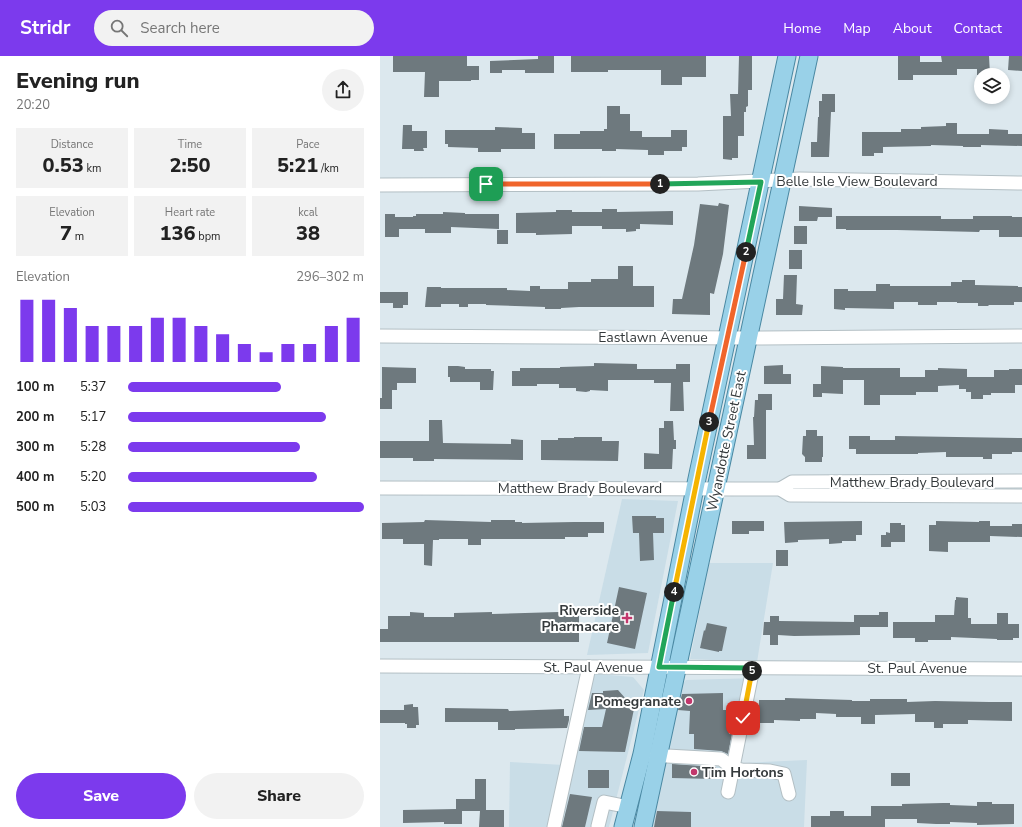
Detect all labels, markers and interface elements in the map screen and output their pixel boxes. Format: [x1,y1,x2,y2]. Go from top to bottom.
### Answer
search box [94,10,374,46]
text: Stridr [20,15,70,41]
icon: search [108,17,130,39]
text: Search here [140,18,220,38]
text: Home [783,19,821,38]
text: Map [843,19,871,38]
text: About [893,19,932,38]
text: Contact [954,19,1002,38]
text: Evening run [16,66,140,96]
map controls [974,68,1010,104]
button: layers [974,68,1010,104]
button: share [322,69,364,111]
text: 20:20 [16,96,50,114]
text: Distance [51,137,93,152]
text: Time [178,137,202,152]
text: Pace [296,137,320,152]
text: 0.53 [43,152,84,179]
text: 2:50 [169,152,211,179]
text: 5:21 [277,152,318,179]
text: km [84,161,101,176]
text: /km [318,161,339,176]
pin [469,167,503,201]
street label: Belle Isle View Boulevard [776,172,938,191]
icon: arrive [475,173,497,195]
pin: 1 [650,174,670,194]
text: 1 [657,176,663,191]
text: Elevation [49,205,95,220]
text: Heart rate [165,205,215,220]
text: kcal [298,205,318,220]
text: 7 [60,220,72,247]
text: 136 [159,220,195,247]
text: 38 [296,220,320,247]
text: m [72,229,84,244]
text: bpm [195,229,221,244]
pin: 2 [736,242,756,262]
text: 2 [743,244,749,259]
text: Elevation [16,268,70,286]
text: 296–302 m [296,268,364,286]
street label: Eastlawn Avenue [598,328,708,347]
street label: Wyandotte Street East [702,369,751,513]
text: 100 m [16,378,54,396]
text: 5:37 [80,378,106,396]
text: 200 m [16,408,54,426]
text: 5:17 [80,408,106,426]
pin: 3 [699,412,719,432]
text: 3 [706,414,712,429]
text: 300 m [16,438,54,456]
text: 5:28 [80,438,106,456]
text: 400 m [16,468,54,486]
text: 5:20 [80,468,106,486]
street label: Matthew Brady Boulevard [830,473,994,492]
street label: Matthew Brady Boulevard [498,479,662,498]
text: 500 m [16,498,54,516]
text: 5:03 [80,498,106,516]
pin: 4 [664,582,684,602]
text: 4 [671,584,677,599]
place label: Riverside Pharmacare [541,601,619,636]
marker: Riverside Pharmacare [622,613,632,623]
street label: St. Paul Avenue [543,658,643,677]
street label: St. Paul Avenue [867,659,967,678]
pin: 5 [742,661,762,681]
text: 5 [749,663,755,678]
place label: Pomegranate [594,692,681,711]
marker: Pomegranate [684,696,694,706]
pin [726,701,760,735]
icon: check [732,707,754,729]
place label: Tim Hortons [702,763,784,782]
marker: Tim Hortons [689,767,699,777]
button: Save [16,773,186,819]
button: Share [194,773,364,819]

